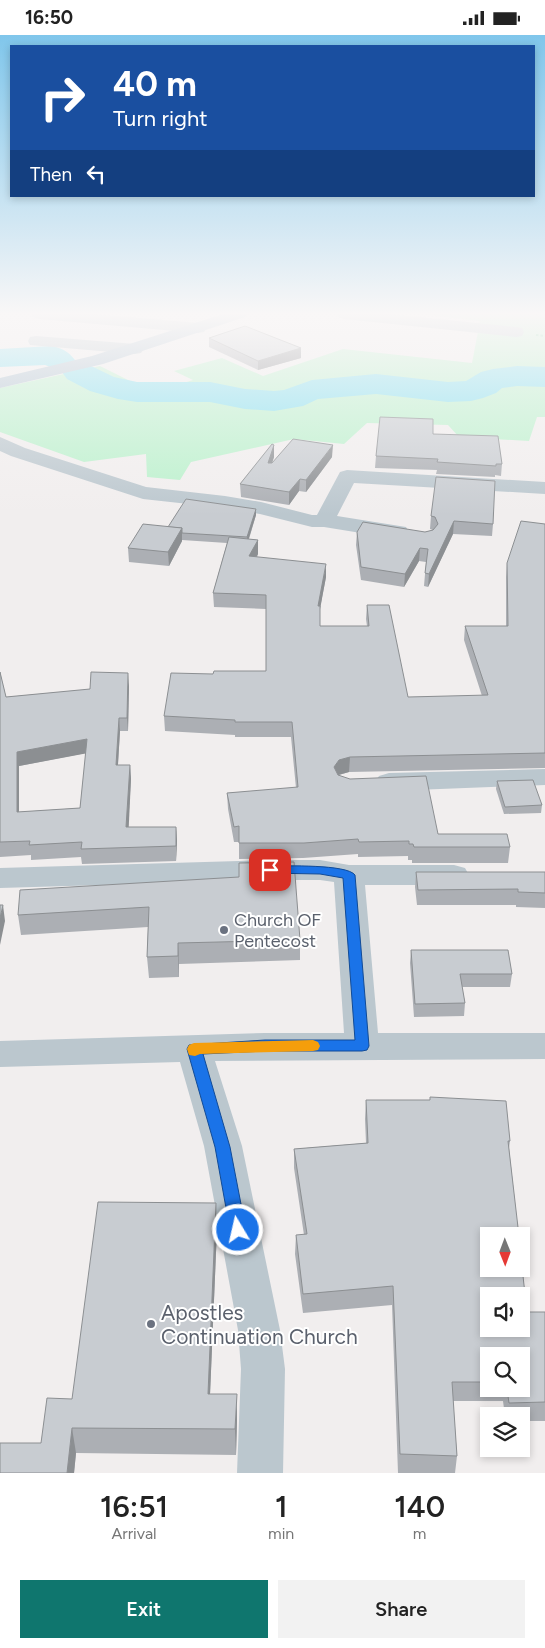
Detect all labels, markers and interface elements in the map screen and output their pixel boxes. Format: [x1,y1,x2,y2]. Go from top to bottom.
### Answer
text: 16:50 [25,6,73,29]
text: 40 m [113,63,197,105]
icon: right [30,65,95,130]
text: Turn right [113,105,208,132]
icon: left [82,160,110,188]
text: Then [30,163,72,186]
pin [249,849,291,891]
icon: arrive [256,856,284,884]
place label: Church OF Pentecost [234,909,321,952]
marker: Church OF Pentecost [218,924,230,936]
position arrow [211,1203,263,1255]
north arrow [480,1227,530,1277]
map controls [480,1227,530,1457]
button: sound [480,1287,530,1337]
place label: Apostles Continuation Church [161,1300,358,1349]
marker: Apostles Continuation Church [145,1318,157,1330]
button: search [480,1347,530,1397]
button: layers [480,1407,530,1457]
text: 16:51 [100,1488,168,1525]
text: 1 [275,1488,287,1525]
text: 140 [394,1488,445,1525]
text: Arrival [111,1524,157,1543]
text: min [268,1524,294,1543]
text: m [413,1524,426,1543]
button: Exit [20,1580,268,1638]
button: Share [278,1580,525,1638]

